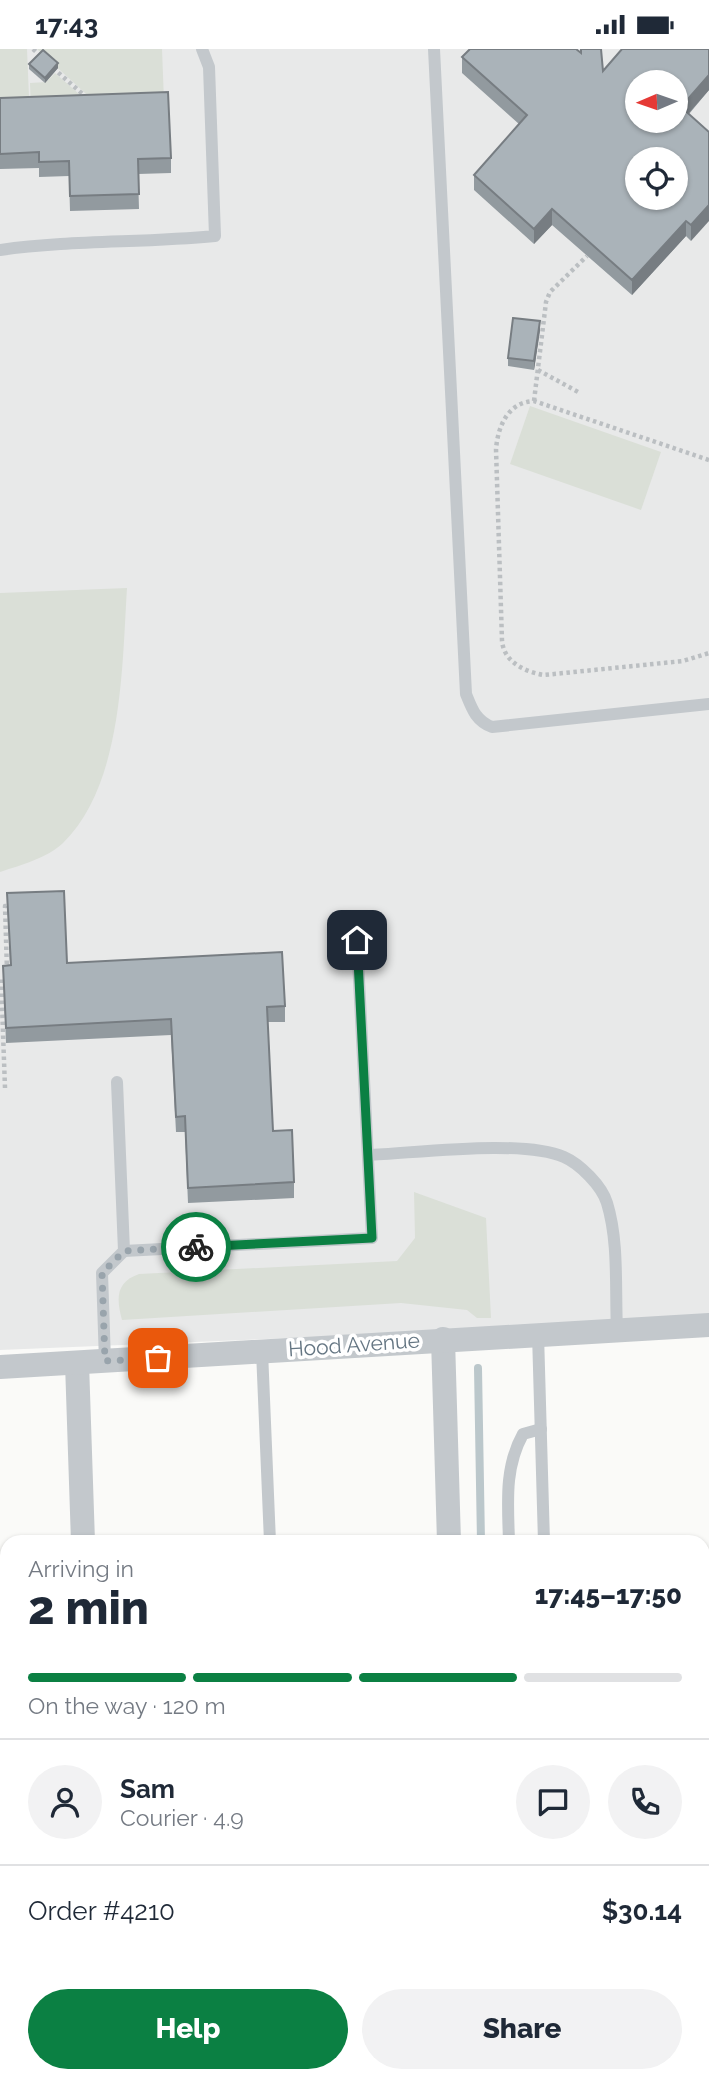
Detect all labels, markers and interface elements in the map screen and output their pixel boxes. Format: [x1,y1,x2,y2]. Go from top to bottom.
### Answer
text: 17:43 [35,10,98,40]
north arrow [625,70,688,133]
map controls [625,70,688,210]
button: locate [625,147,688,210]
pin [327,910,387,970]
icon: home [338,921,376,959]
courier [161,1212,231,1282]
icon: bike [177,1228,215,1266]
street label: Hood Avenue [287,1327,421,1362]
pin [128,1328,188,1388]
icon: bag [139,1339,177,1377]
text: Arriving in [28,1555,134,1582]
text: 17:45–17:50 [535,1580,682,1610]
text: 2 min [28,1581,149,1635]
text: On the way · 120 m [28,1692,226,1719]
button: person [28,1765,102,1839]
button: chat [516,1765,590,1839]
button: phone [608,1765,682,1839]
text: Sam [120,1774,175,1804]
text: Courier · 4.9 [120,1804,244,1831]
text: Order #4210 [28,1896,175,1926]
text: $30.14 [602,1896,682,1926]
button: Help [28,1989,348,2069]
button: Share [362,1989,682,2069]

